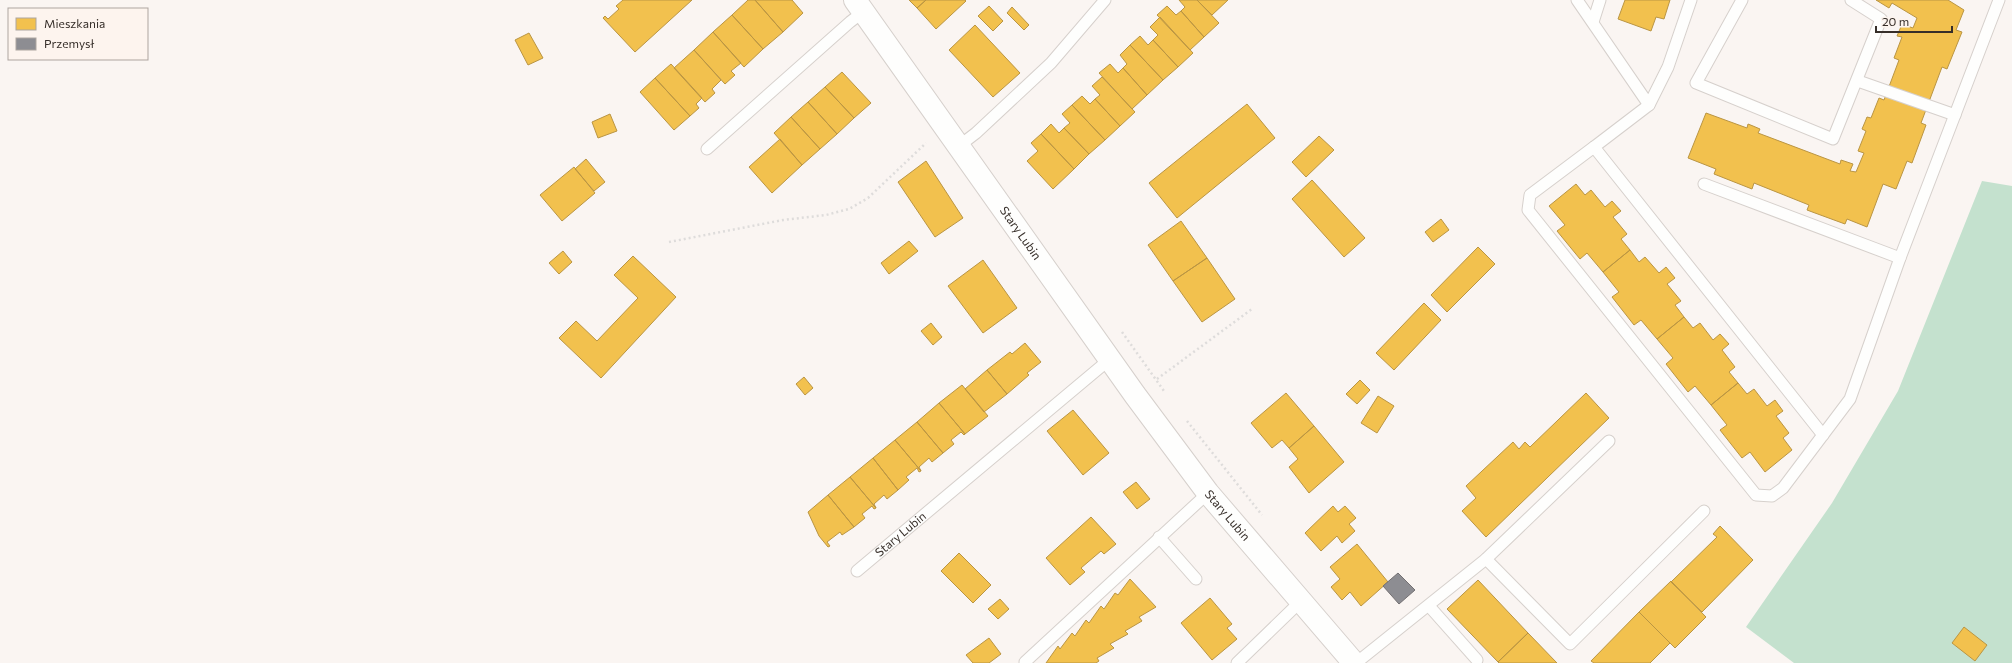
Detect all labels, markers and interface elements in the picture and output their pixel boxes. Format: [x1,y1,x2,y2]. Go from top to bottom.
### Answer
legend [8,8,148,60]
scale bar [1876,8,1952,34]
text: 20 m [1882,14,1909,28]
text: Mieszkania [44,16,105,30]
text: Przemysł [44,36,95,50]
street label: Stary Lubin [998,203,1045,262]
street label: Stary Lubin [1203,487,1254,543]
street label: Stary Lubin [872,508,928,559]

